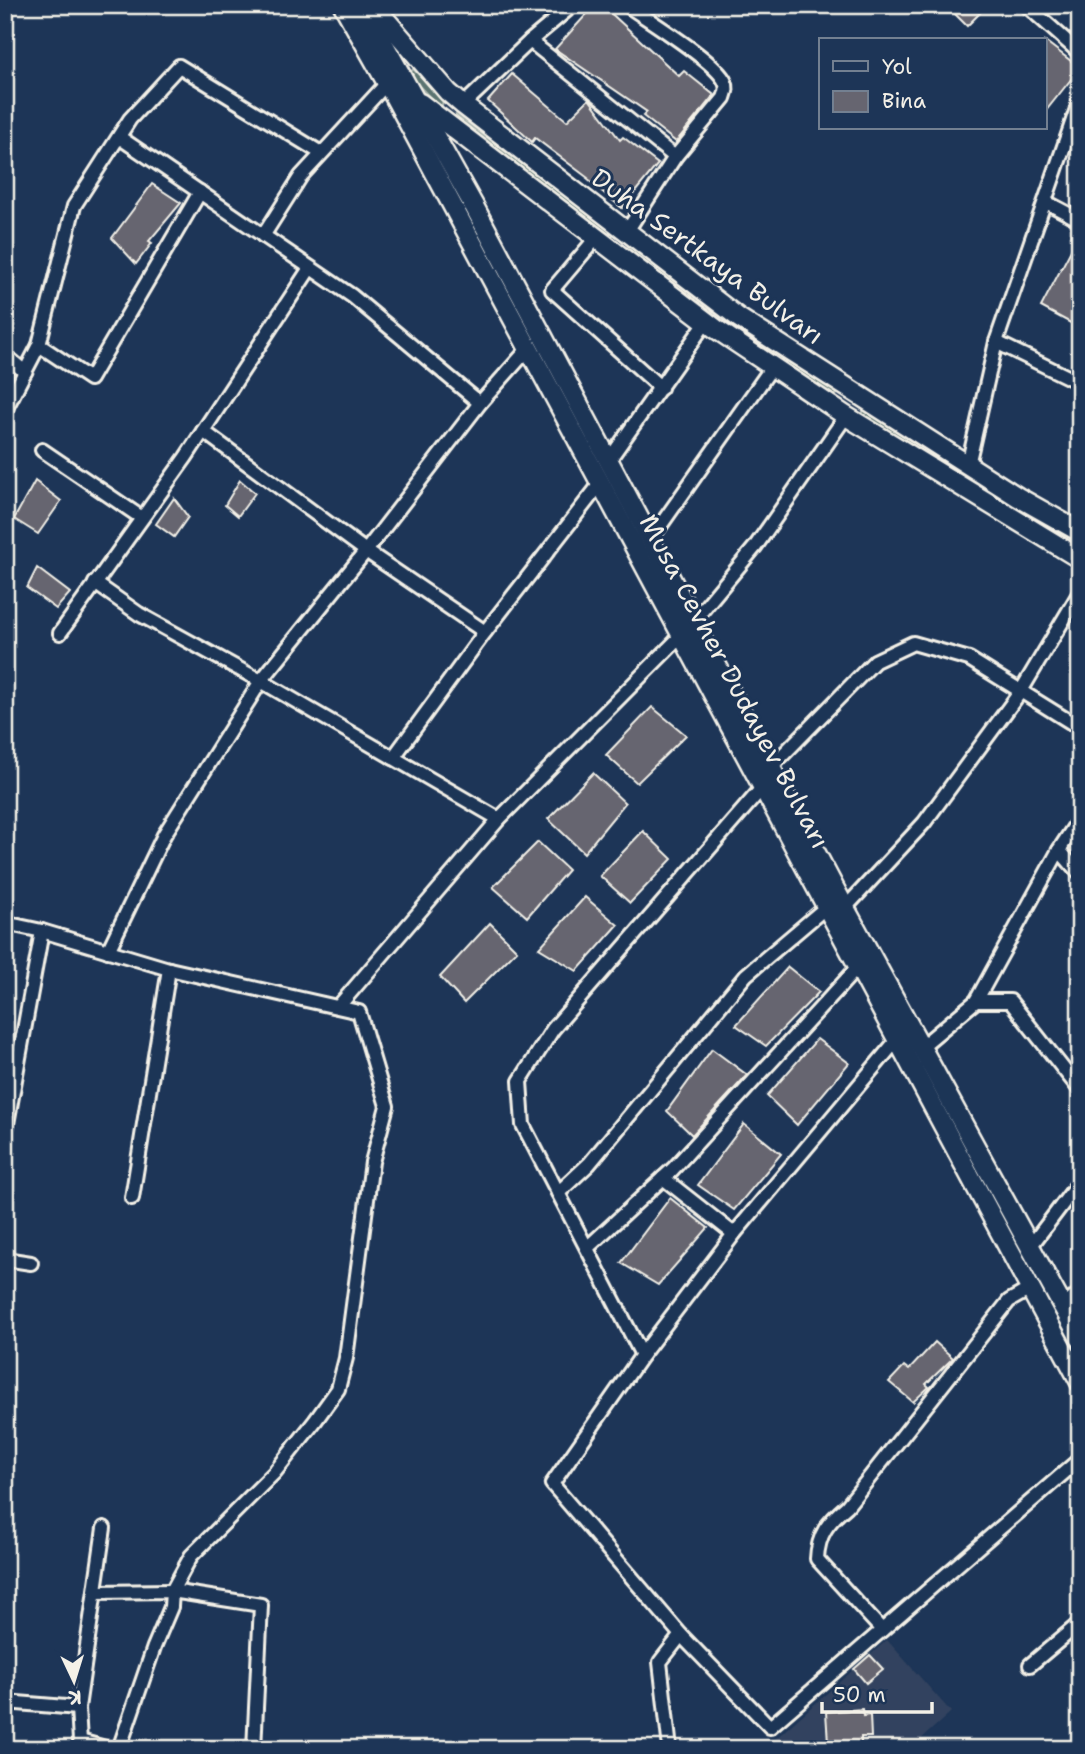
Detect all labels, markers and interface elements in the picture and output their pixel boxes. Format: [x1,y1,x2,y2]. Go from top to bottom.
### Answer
legend [819,38,1046,130]
text: Yol [882,53,912,81]
text: Bina [882,87,926,115]
street label: Duha Sertkaya Bulvarı [585,160,831,352]
street label: Musa Cevher Dudayev Bulvarı [632,508,838,854]
north arrow [38,1646,108,1716]
scale bar [822,1670,933,1714]
text: 50 m [833,1681,886,1709]
text: K [68,1685,82,1710]

